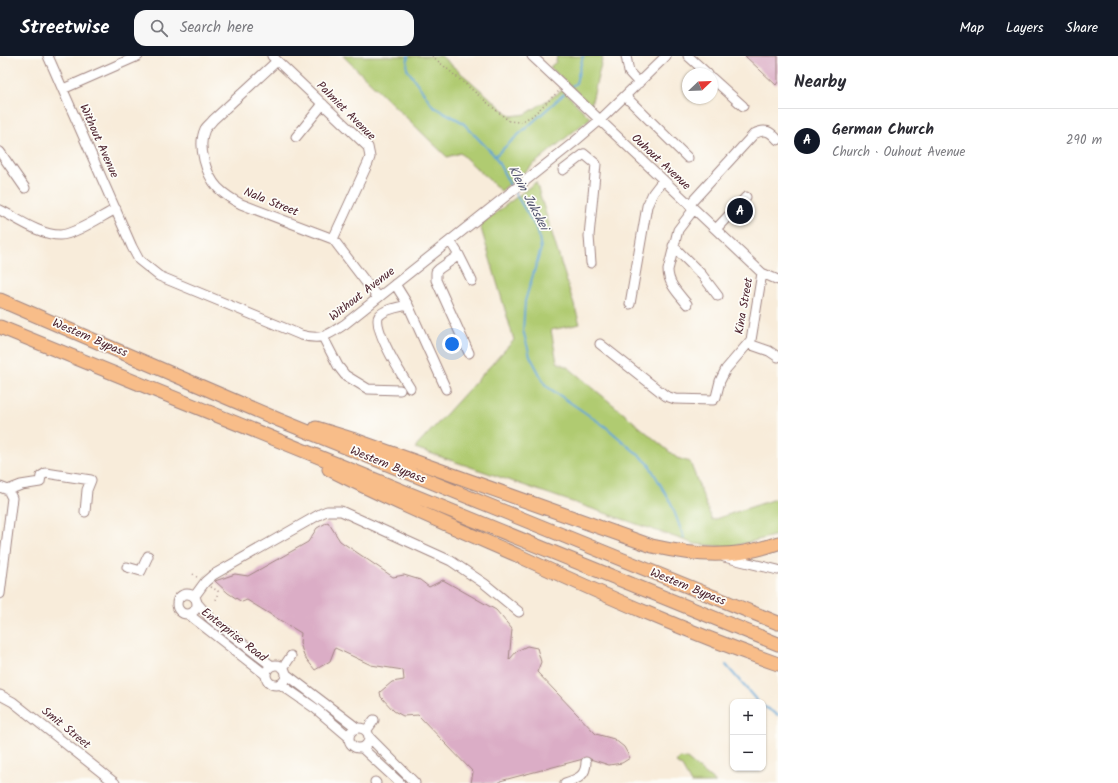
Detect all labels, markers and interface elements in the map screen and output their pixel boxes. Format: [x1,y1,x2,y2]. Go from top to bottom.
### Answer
search box [134,10,414,46]
text: Streetwise [20,13,110,43]
text: Search here [180,16,254,40]
icon: search [148,17,170,39]
text: Map [960,17,984,39]
text: Layers [1006,17,1044,39]
text: Share [1066,17,1098,39]
north arrow [682,68,718,104]
text: Nearby [794,69,846,96]
street label: Palmiet Avenue [312,77,381,146]
street label: Without Avenue [74,101,124,182]
text: German Church [832,118,934,142]
street label: Ouhout Avenue [627,129,696,195]
text: A [803,130,811,151]
text: 290 m [1066,130,1102,151]
text: Church · Ouhout Avenue [832,142,965,163]
water label: Klein Jukskei [502,162,555,237]
street label: Nala Street [241,182,302,222]
pin: A [727,196,753,226]
street label: Without Avenue [325,262,400,326]
street label: Kina Street [730,276,758,336]
street label: Western Bypass [49,314,131,362]
your location [442,334,462,354]
street label: Western Bypass [347,441,429,489]
street label: Western Bypass [647,563,729,611]
street label: Enterprise Road [197,603,272,668]
map controls [730,699,766,771]
button: + [730,699,766,735]
street label: Smit Street [37,702,95,754]
button: − [730,735,766,771]

